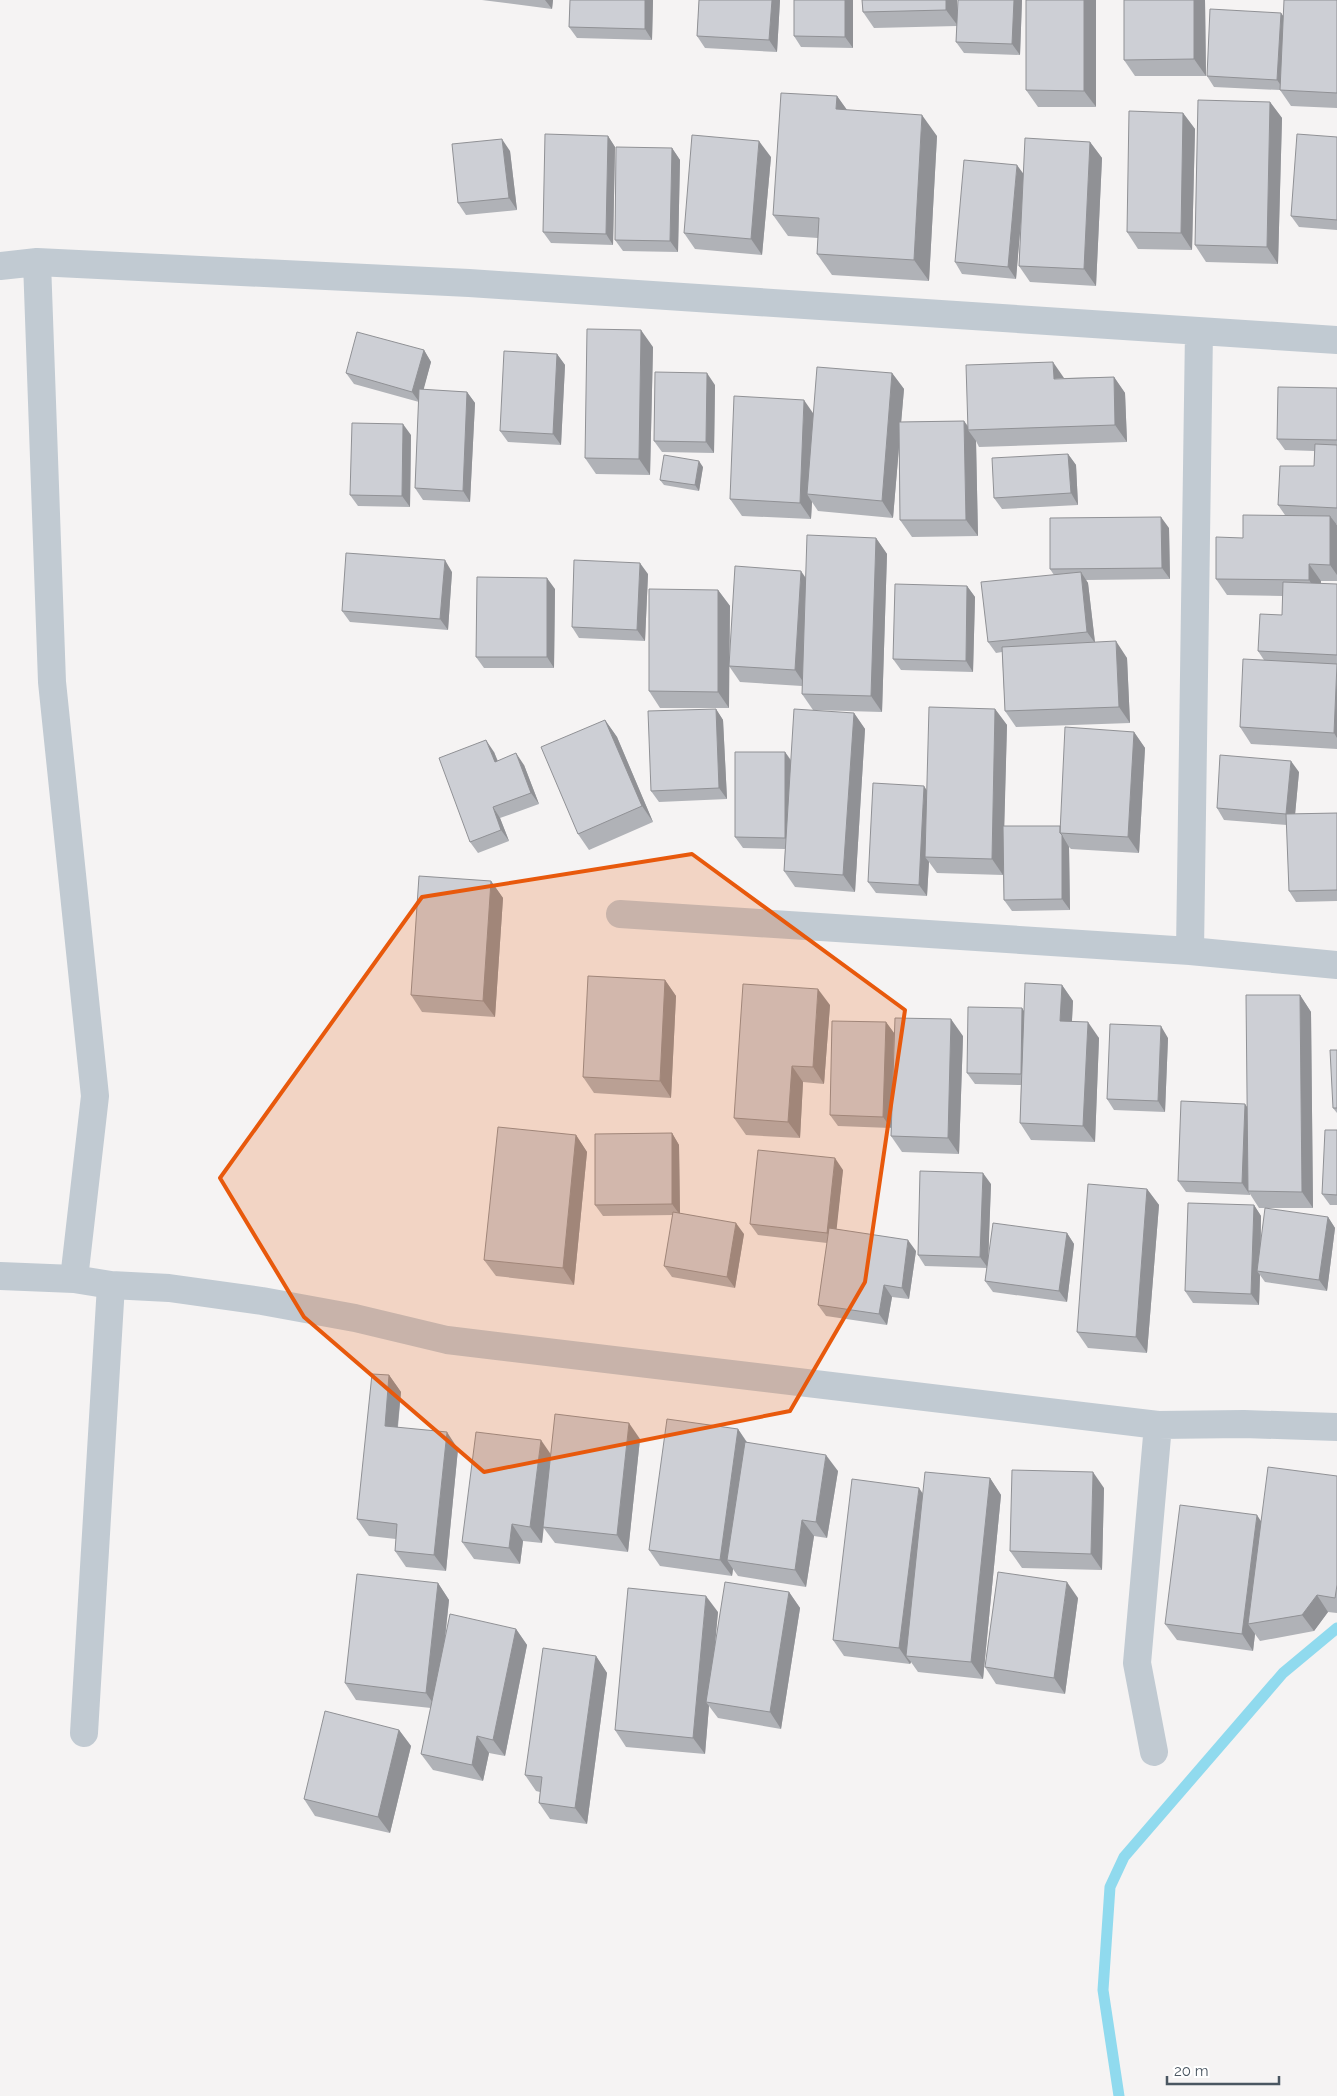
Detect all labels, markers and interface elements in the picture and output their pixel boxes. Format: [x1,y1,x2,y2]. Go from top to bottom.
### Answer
scale bar [1167,2054,1280,2086]
text: 20 m [1174,2062,1209,2080]

